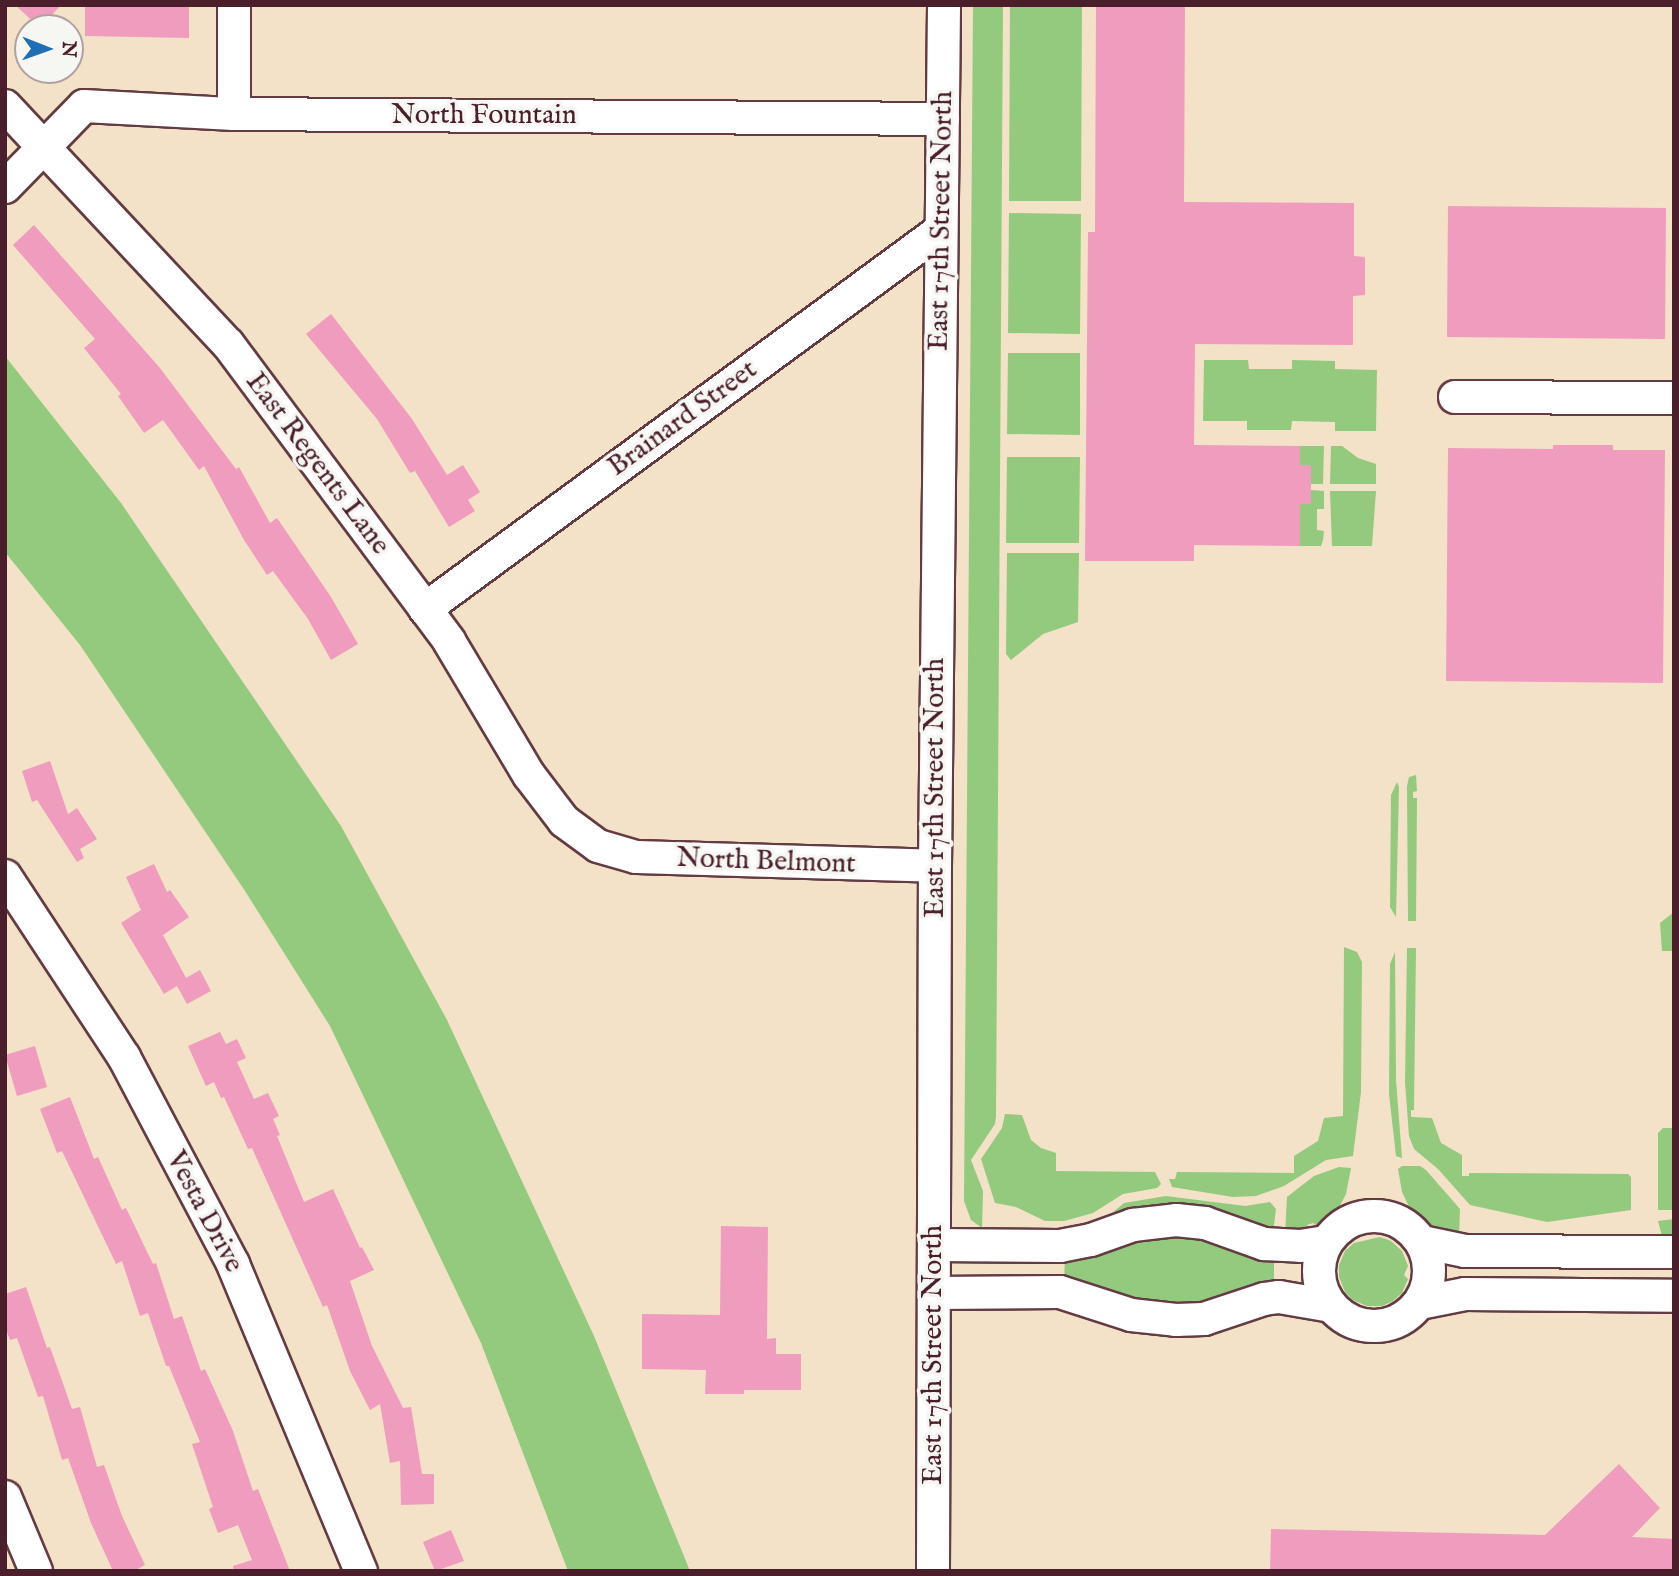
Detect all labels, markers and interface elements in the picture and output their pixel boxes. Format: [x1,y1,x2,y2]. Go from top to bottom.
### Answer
north arrow [14,14,84,84]
text: N [56,41,80,58]
street label: East 17th Street North [923,91,961,351]
street label: North Fountain [391,99,577,133]
street label: Brainard Street [602,354,764,484]
street label: East Regents Lane [238,366,396,562]
street label: East 17th Street North [919,658,953,918]
street label: North Belmont [676,842,856,882]
street label: Vesta Drive [158,1146,250,1278]
street label: East 17th Street North [917,1225,951,1485]

